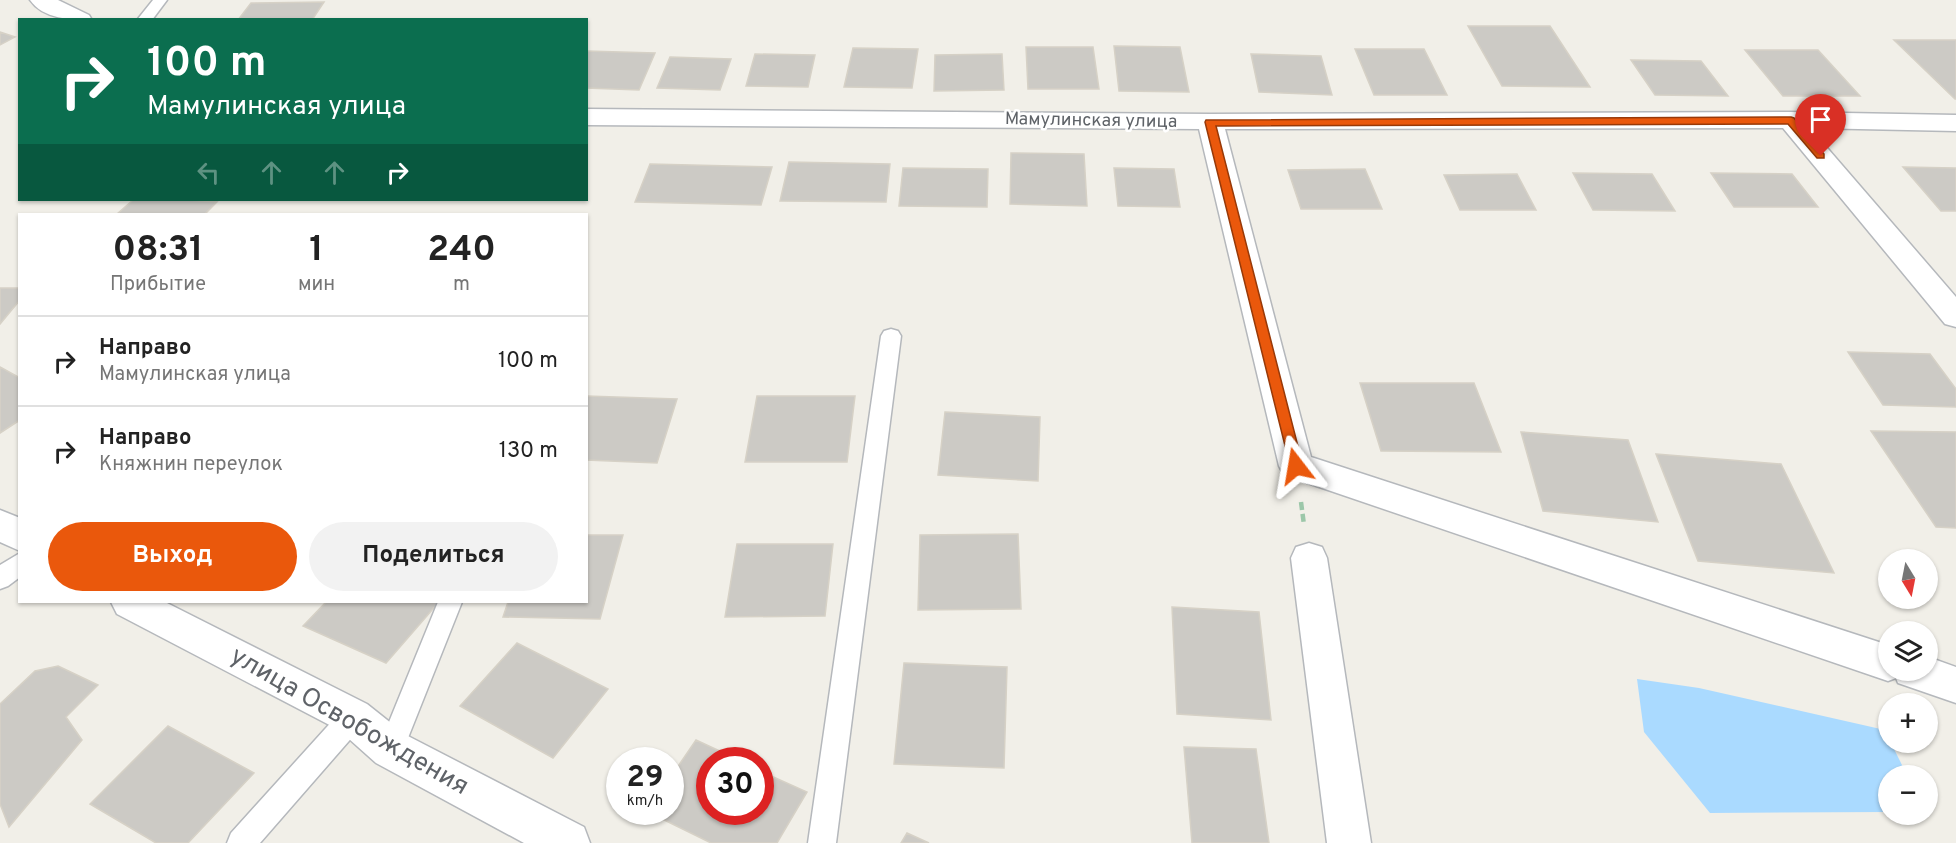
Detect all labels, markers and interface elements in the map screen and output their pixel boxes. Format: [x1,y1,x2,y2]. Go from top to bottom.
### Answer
text: 100 m [147,38,266,91]
icon: right [48,42,126,120]
text: Мамулинская улица [147,90,406,124]
pin [1795,94,1846,156]
icon: arrive [1804,103,1837,136]
street label: Мамулинская улица [1005,108,1177,134]
icon: left [192,156,225,189]
icon: ahead [255,156,288,189]
icon: ahead [318,156,351,189]
icon: right [381,156,414,189]
text: 08:31 [112,228,203,274]
text: 1 [309,228,324,274]
text: 240 [427,228,496,274]
text: Прибытие [110,272,206,298]
text: мин [298,272,335,298]
text: m [453,272,470,298]
text: Направо [99,335,191,362]
icon: right [48,345,81,378]
text: 100 m [498,348,558,375]
text: Мамулинская улица [99,362,291,388]
text: Направо [99,425,191,452]
position arrow [1264,434,1328,498]
icon: right [48,435,81,468]
text: 130 m [499,438,558,465]
text: Княжнин переулок [99,452,283,478]
button: Выход [48,522,297,591]
button: Поделиться [309,522,558,591]
north arrow [1878,549,1938,609]
map controls [1878,549,1938,825]
button: layers [1878,621,1938,681]
street label: улица Освобождения [224,640,474,804]
button: + [1878,693,1938,753]
speed limit sign: 30 [696,747,774,825]
text: 29 [627,760,663,797]
button: − [1878,765,1938,825]
text: km/h [627,792,663,811]

